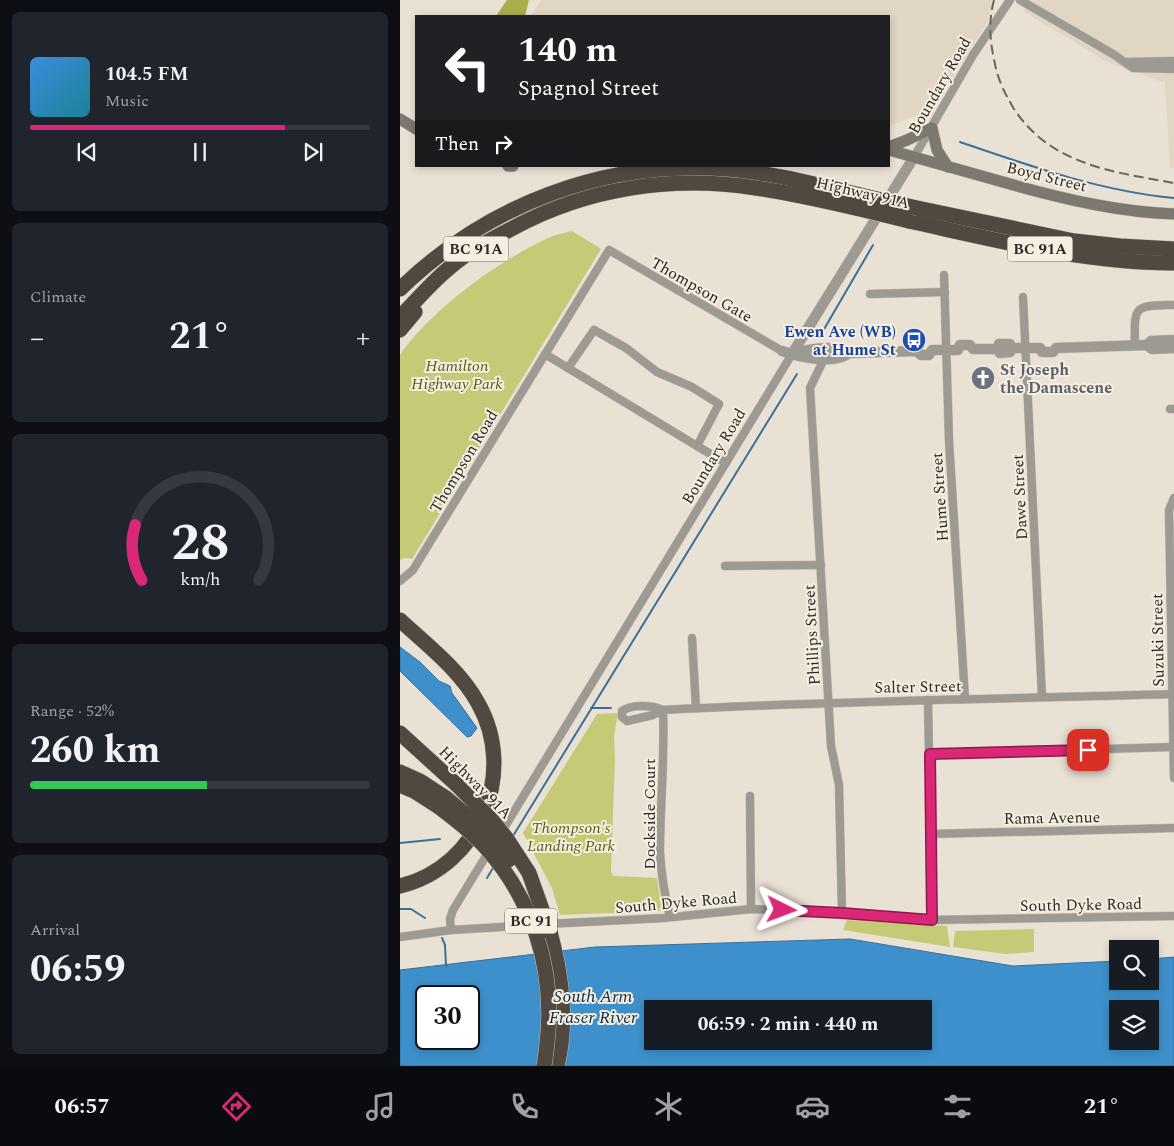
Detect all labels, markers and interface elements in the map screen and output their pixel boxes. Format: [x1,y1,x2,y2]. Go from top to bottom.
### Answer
text: 140 m [518,24,617,77]
street label: Boundary Road [902,32,977,138]
icon: left [435,35,500,100]
text: 104.5 FM [105,60,188,89]
text: Spagnol Street [518,72,659,105]
text: Music [105,89,149,113]
text: Then [435,130,479,159]
icon: right [489,130,517,158]
icon: previous [73,138,101,166]
icon: pause [186,138,214,166]
icon: next [299,138,327,166]
street label: Boyd Street [1004,155,1090,199]
street label: Highway 91A [814,171,912,215]
road number: BC 91A [444,236,508,262]
road number: BC 91A [1008,236,1072,262]
street label: Thompson Gate [646,251,757,329]
text: Climate [30,285,86,309]
text: 21° [169,308,231,366]
text: − [30,317,44,360]
text: + [356,317,370,360]
place label: Ewen Ave (WB) at Hume St [784,320,896,362]
bus stop icon: Ewen Ave (WB) at Hume St [901,327,927,353]
park label: Hamilton Highway Park [411,354,503,396]
place label: St Joseph the Damascene [1000,358,1112,400]
church icon: St Joseph the Damascene [970,365,996,391]
street label: Boundary Road [676,404,752,509]
street label: Thompson Road [424,405,504,518]
street label: Hume Street [925,451,955,542]
street label: Dawe Street [1006,453,1034,541]
text: 28 [171,504,229,583]
text: km/h [180,566,220,593]
street label: Phillips Street [797,584,827,686]
street label: Suzuki Street [1145,593,1171,687]
street label: Salter Street [874,674,962,700]
text: Range · 52% [30,699,114,723]
text: 260 km [30,722,161,780]
pin [1067,729,1109,771]
icon: arrive [1074,736,1102,764]
street label: Highway 91A [433,741,517,825]
street label: Dockside Court [638,758,662,870]
street label: Rama Avenue [1003,805,1101,831]
park label: Thompson's Landing Park [527,816,616,858]
position arrow [755,883,807,935]
street label: South Dyke Road [614,886,738,920]
street label: South Dyke Road [1020,892,1142,918]
road number: BC 91 [505,908,557,934]
text: Arrival [30,918,80,942]
map controls [1109,940,1159,1050]
button: search [1109,940,1159,990]
text: 06:59 [30,941,125,999]
water label: South Arm Fraser River [549,983,638,1031]
speed limit sign: 30 [415,985,480,1050]
button: layers [1109,1000,1159,1050]
text: 06:59 · 2 min · 440 m [698,1010,878,1039]
icon: directions [219,1089,254,1124]
icon: music [363,1089,398,1124]
icon: phone [507,1089,542,1124]
icon: climate [651,1089,686,1124]
icon: car [795,1089,830,1124]
icon: filters [940,1089,975,1124]
text: 06:57 [55,1090,110,1123]
text: 21° [1084,1090,1119,1123]

